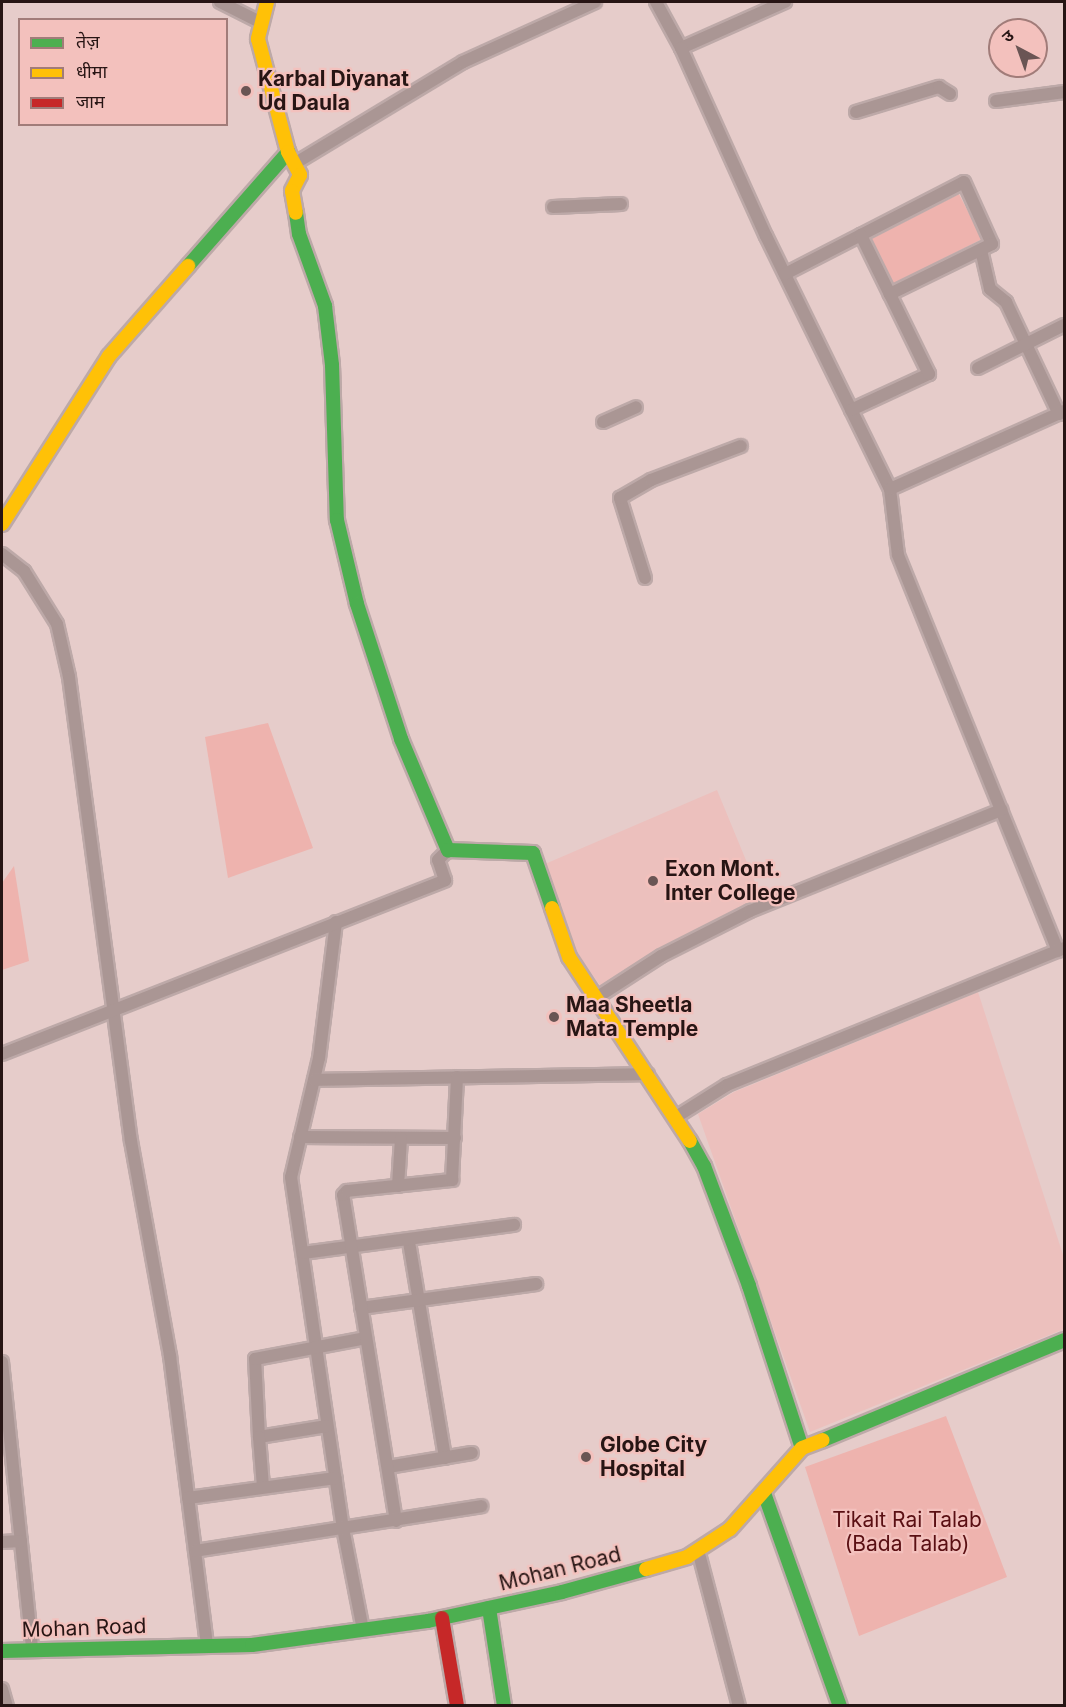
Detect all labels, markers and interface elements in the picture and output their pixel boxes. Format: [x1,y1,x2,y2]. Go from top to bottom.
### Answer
legend [18,18,228,126]
north arrow [988,18,1048,78]
text: उ [997,25,1018,47]
text: तेज़ [76,31,100,52]
text: धीमा [76,61,107,82]
place label: Karbal Diyanat Ud Daula [258,66,409,116]
marker: Karbal Diyanat Ud Daula [239,84,253,98]
text: जाम [76,91,105,112]
place label: Exon Mont. Inter College [665,856,796,906]
marker: Exon Mont. Inter College [646,874,660,888]
place label: Maa Sheetla Mata Temple [566,992,698,1042]
marker: Maa Sheetla Mata Temple [547,1010,561,1024]
place label: Globe City Hospital [600,1432,707,1482]
marker: Globe City Hospital [577,1448,595,1466]
park label: Tikait Rai Talab (Bada Talab) [832,1507,982,1557]
street label: Mohan Road [496,1542,624,1596]
street label: Mohan Road [21,1613,147,1643]

